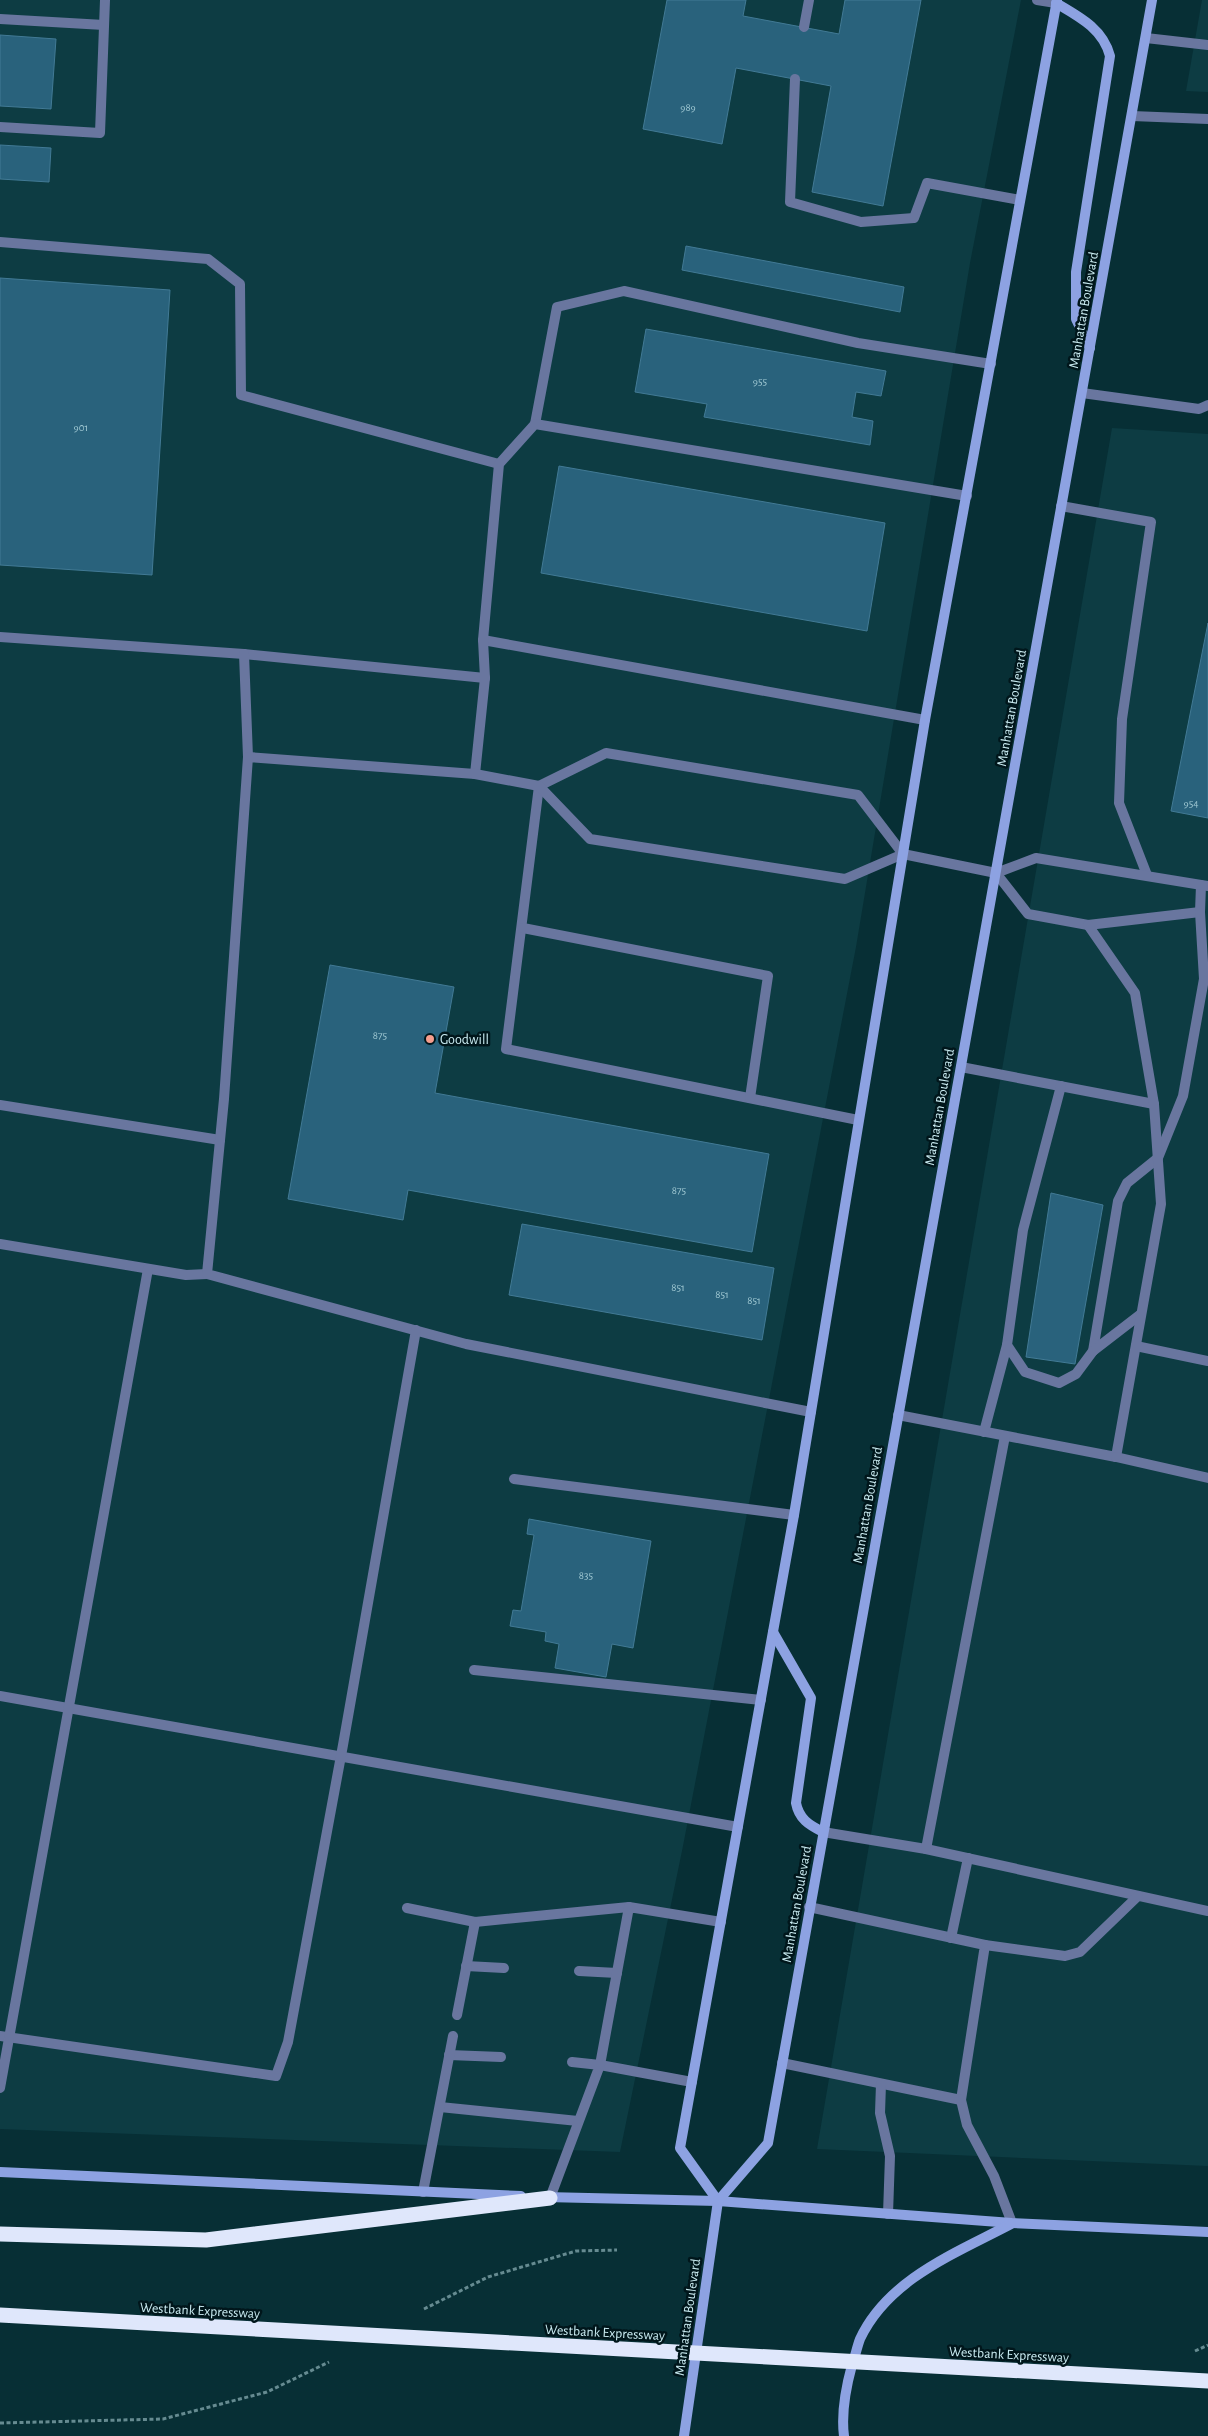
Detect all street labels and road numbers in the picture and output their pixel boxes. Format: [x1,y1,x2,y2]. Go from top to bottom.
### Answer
street label: Manhattan Boulevard [1067,251,1101,370]
street label: Manhattan Boulevard [995,649,1029,768]
street label: Manhattan Boulevard [923,1048,957,1167]
street label: Manhattan Boulevard [851,1446,885,1565]
street label: Manhattan Boulevard [780,1845,814,1964]
street label: Manhattan Boulevard [673,2258,703,2377]
street label: Westbank Expressway [140,2301,260,2321]
street label: Westbank Expressway [545,2323,665,2343]
street label: Westbank Expressway [949,2345,1069,2365]

